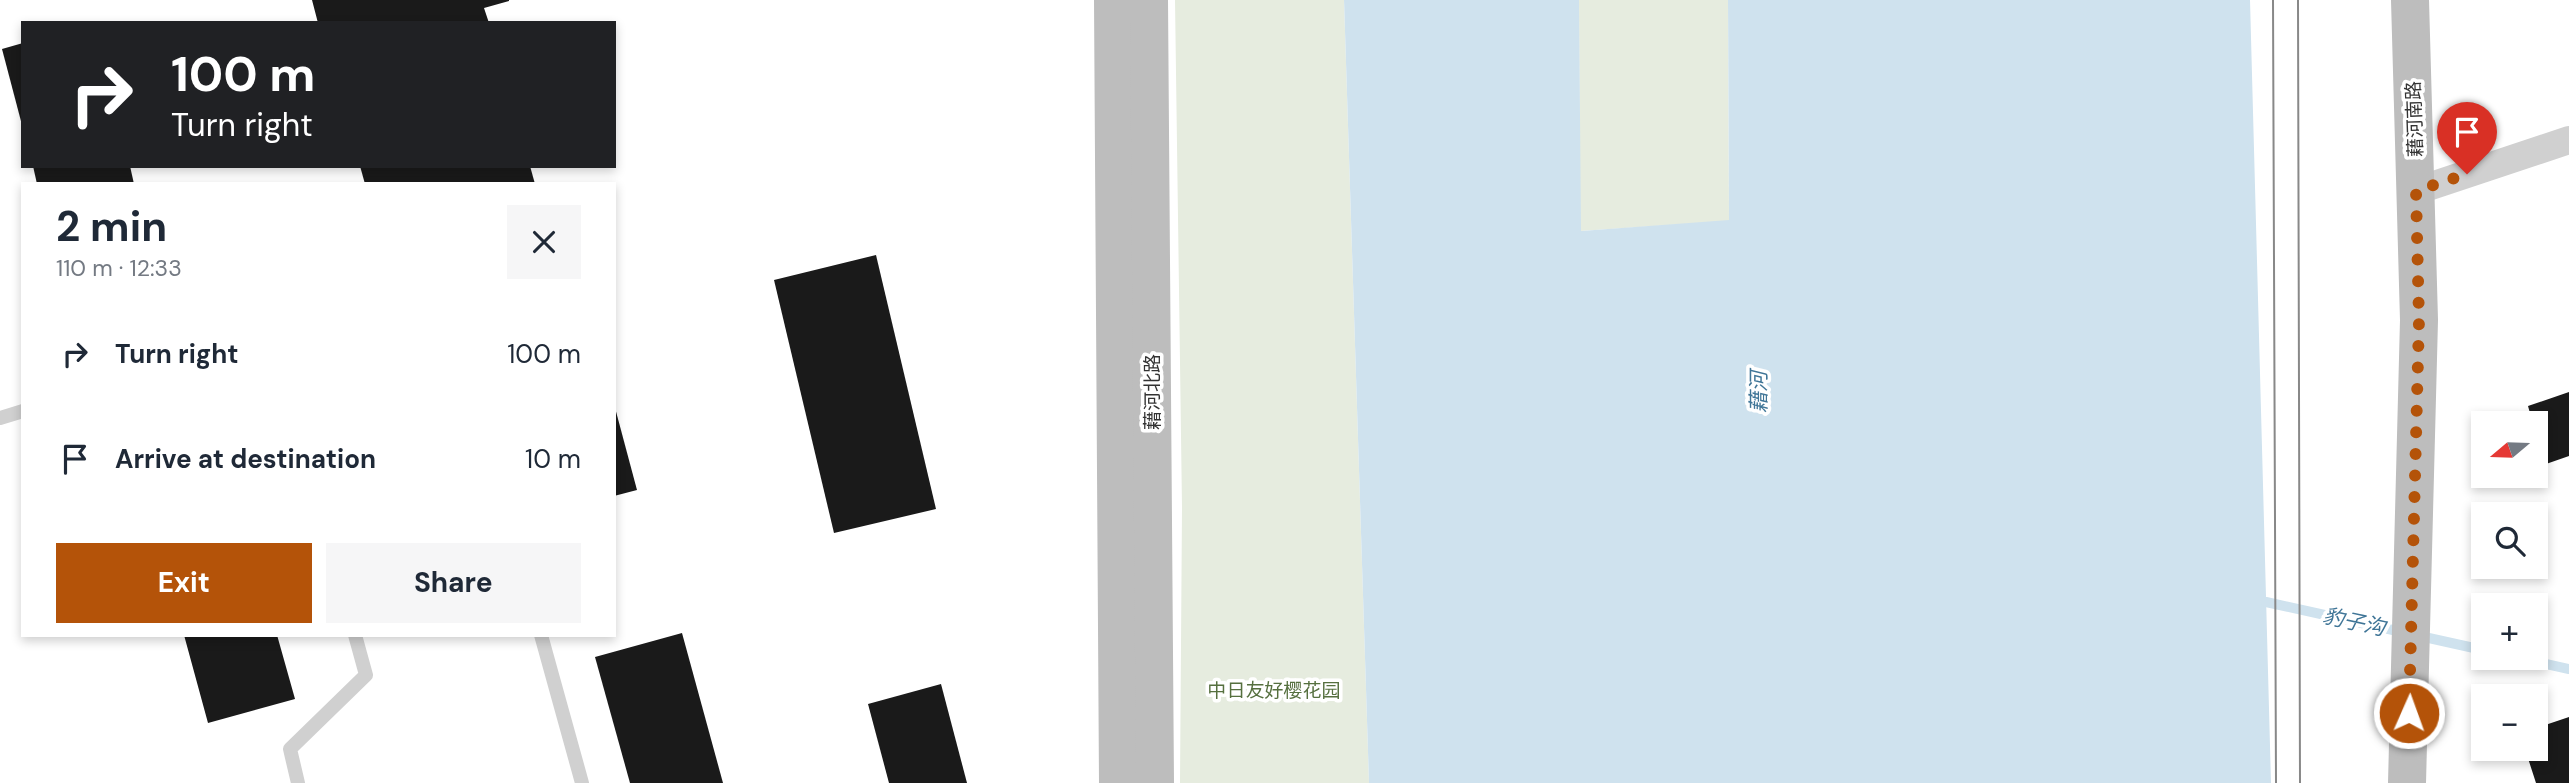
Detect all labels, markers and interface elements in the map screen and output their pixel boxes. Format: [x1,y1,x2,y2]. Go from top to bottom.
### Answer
text: 100 m [171,42,315,106]
icon: right [56,49,147,140]
street label: 藉河南路 [2401,81,2428,157]
pin [2437,102,2497,174]
text: Turn right [171,104,313,146]
icon: arrive [2448,113,2486,151]
text: 2 min [56,199,167,254]
button: close [507,205,581,279]
text: 110 m · 12:33 [56,253,182,283]
icon: right [56,335,94,373]
text: Turn right [115,337,239,371]
text: 100 m [507,337,581,371]
street label: 藉河北路 [1140,354,1165,430]
water label: 藉河 [1745,367,1773,413]
north arrow [2471,411,2548,488]
map controls [2471,411,2548,761]
icon: arrive [56,440,94,478]
text: Arrive at destination [115,442,376,476]
text: 10 m [525,442,581,476]
button: search [2471,502,2548,579]
button: Exit [56,543,312,623]
button: Share [326,543,581,623]
button: + [2471,593,2548,670]
water label: 豹子沟 [2320,602,2390,643]
position arrow [2372,676,2446,750]
park label: 中日友好樱花园 [1207,678,1341,703]
button: − [2471,684,2548,761]

